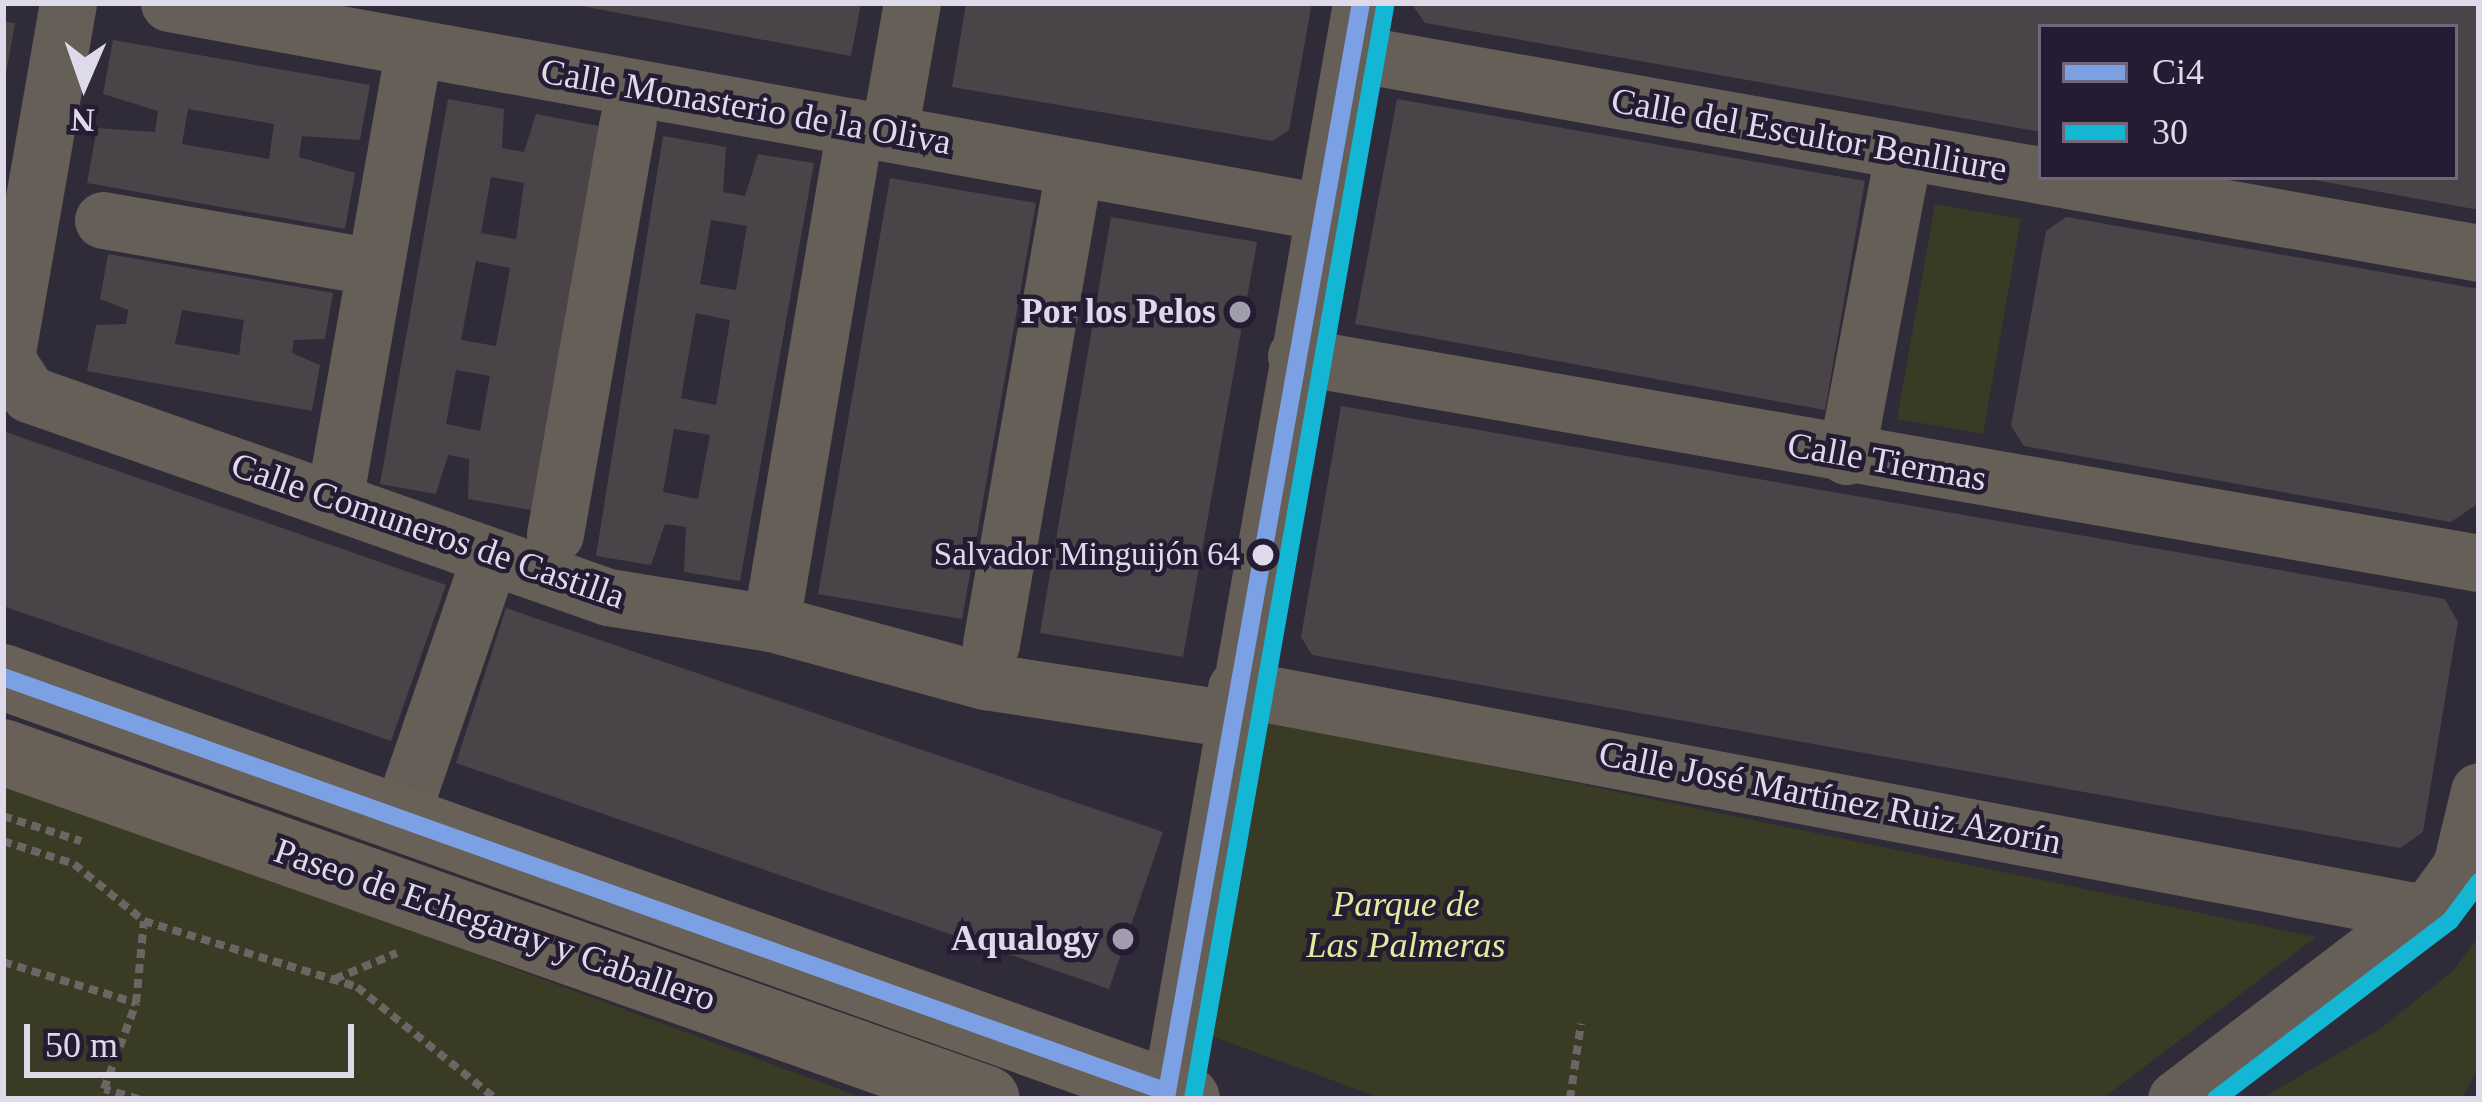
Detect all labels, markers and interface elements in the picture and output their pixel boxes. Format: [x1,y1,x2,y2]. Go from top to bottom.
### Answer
north arrow [24,24,144,144]
legend [2038,24,2458,180]
street label: Calle Monasterio de la Oliva [537,50,955,164]
text: Ci4 [2152,52,2204,92]
street label: Calle del Escultor Benlliure [1608,79,2010,191]
text: N [70,102,95,138]
text: 30 [2152,112,2188,152]
place label: Por los Pelos [1020,290,1216,334]
marker: Por los Pelos [1227,299,1253,325]
street label: Calle Tiermas [1784,423,1990,501]
street label: Calle Comuneros de Castilla [226,443,630,619]
place label: Salvador Minguijón 64 [934,535,1240,575]
marker: Salvador Minguijón 64 [1252,544,1274,566]
street label: Calle José Martínez Ruiz Azorín [1594,732,2066,864]
street label: Paseo de Echegaray y Caballero [269,829,721,1021]
park label: Parque de Las Palmeras [1306,882,1506,967]
place label: Aqualogy [951,917,1099,961]
marker: Aqualogy [1110,926,1136,952]
scale bar [30,1000,360,1074]
text: 50 m [45,1025,118,1065]

